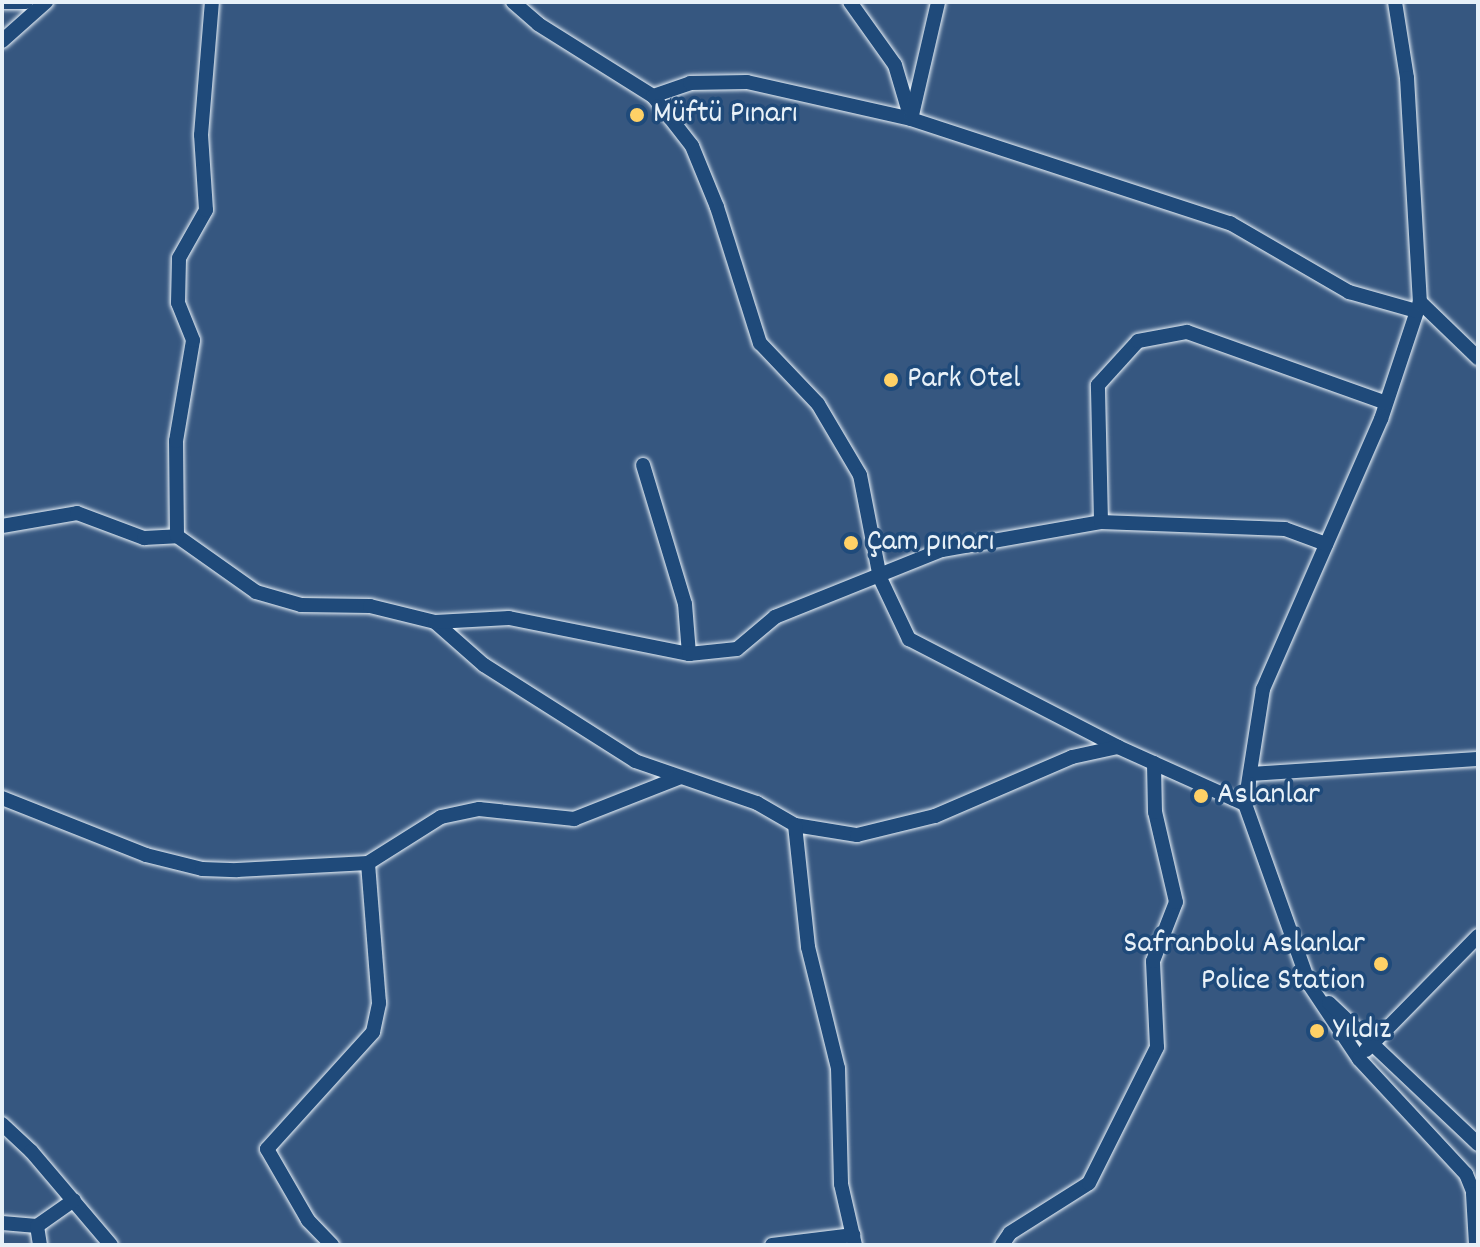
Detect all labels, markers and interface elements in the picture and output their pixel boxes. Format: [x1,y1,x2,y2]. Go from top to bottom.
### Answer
place label: Müftü Pınarı [653,96,798,134]
marker: Müftü Pınarı [628,106,646,124]
place label: Park Otel [907,361,1021,399]
marker: Park Otel [882,371,900,389]
place label: Çam pınarı [867,524,994,562]
marker: Çam pınarı [842,534,860,552]
place label: Aslanlar [1217,777,1320,815]
marker: Aslanlar [1192,787,1210,805]
place label: Safranbolu Aslanlar Police Station [1123,927,1365,1002]
marker: Safranbolu Aslanlar Police Station [1372,955,1390,973]
place label: Yıldız [1333,1012,1391,1050]
marker: Yıldız [1308,1022,1326,1040]

